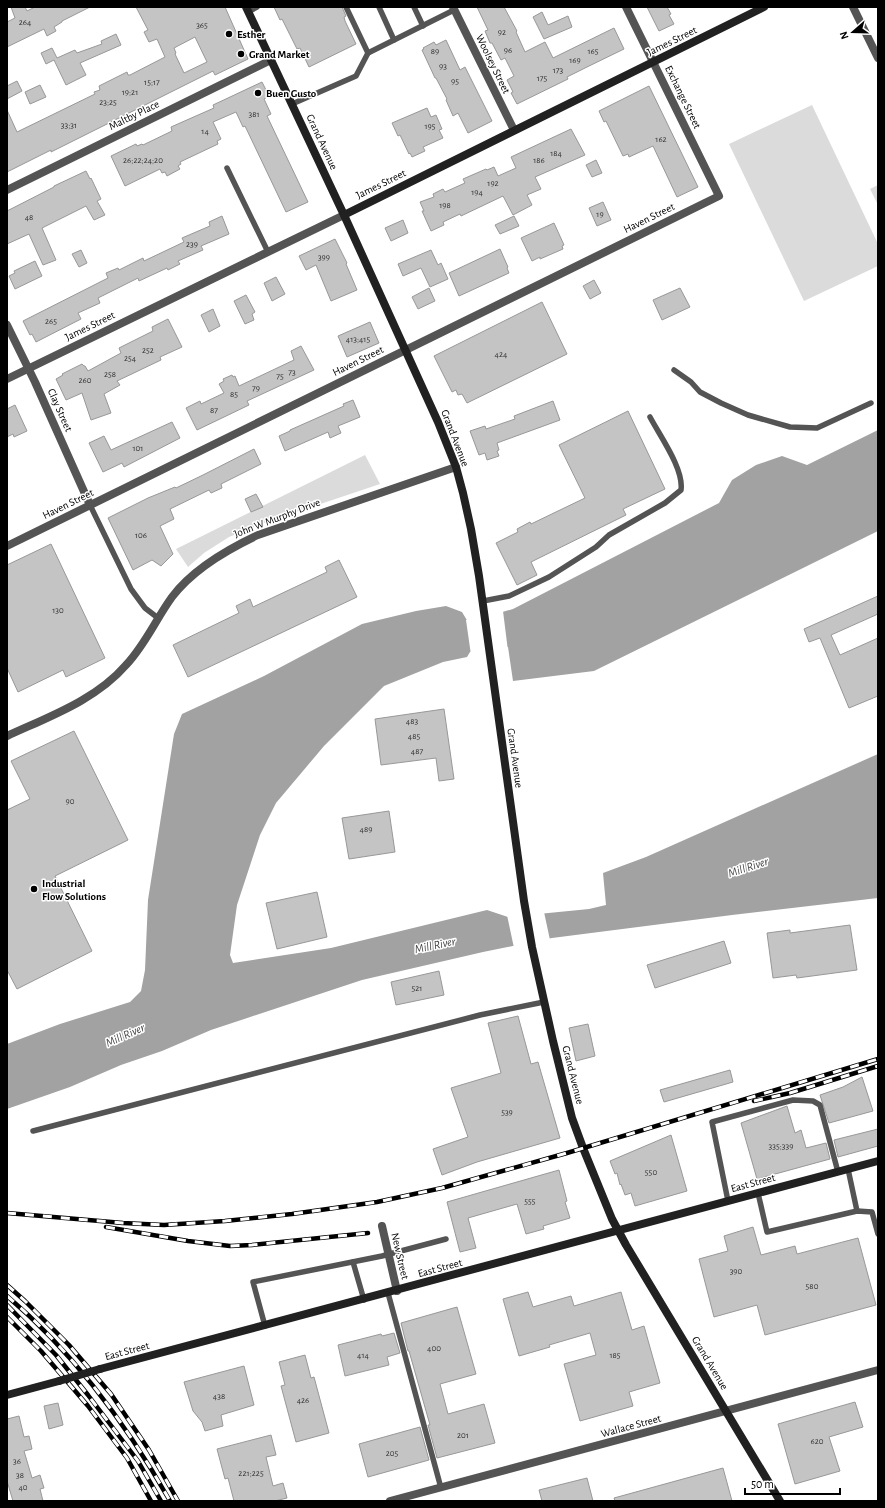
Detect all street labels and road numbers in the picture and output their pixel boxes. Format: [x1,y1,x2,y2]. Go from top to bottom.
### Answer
street label: James Street [645,24,699,58]
street label: Woolsey Street [474,33,512,96]
street label: Exchange Street [663,64,703,131]
street label: Maltby Place [107,98,161,132]
street label: Grand Avenue [304,112,340,172]
street label: James Street [354,167,408,201]
street label: Haven Street [622,201,677,235]
street label: James Street [63,309,117,343]
street label: Haven Street [331,344,386,378]
street label: Clay Street [46,387,75,434]
street label: Grand Avenue [439,408,471,468]
street label: Haven Street [41,487,96,521]
street label: John W Murphy Drive [232,496,322,540]
street label: Grand Avenue [505,727,525,789]
street label: Grand Avenue [560,1045,586,1105]
street label: East Street [730,1172,777,1194]
street label: New Street [389,1232,411,1281]
street label: East Street [417,1257,464,1279]
street label: Grand Avenue [690,1334,730,1392]
street label: East Street [104,1340,151,1362]
street label: Wallace Street [600,1413,663,1439]

